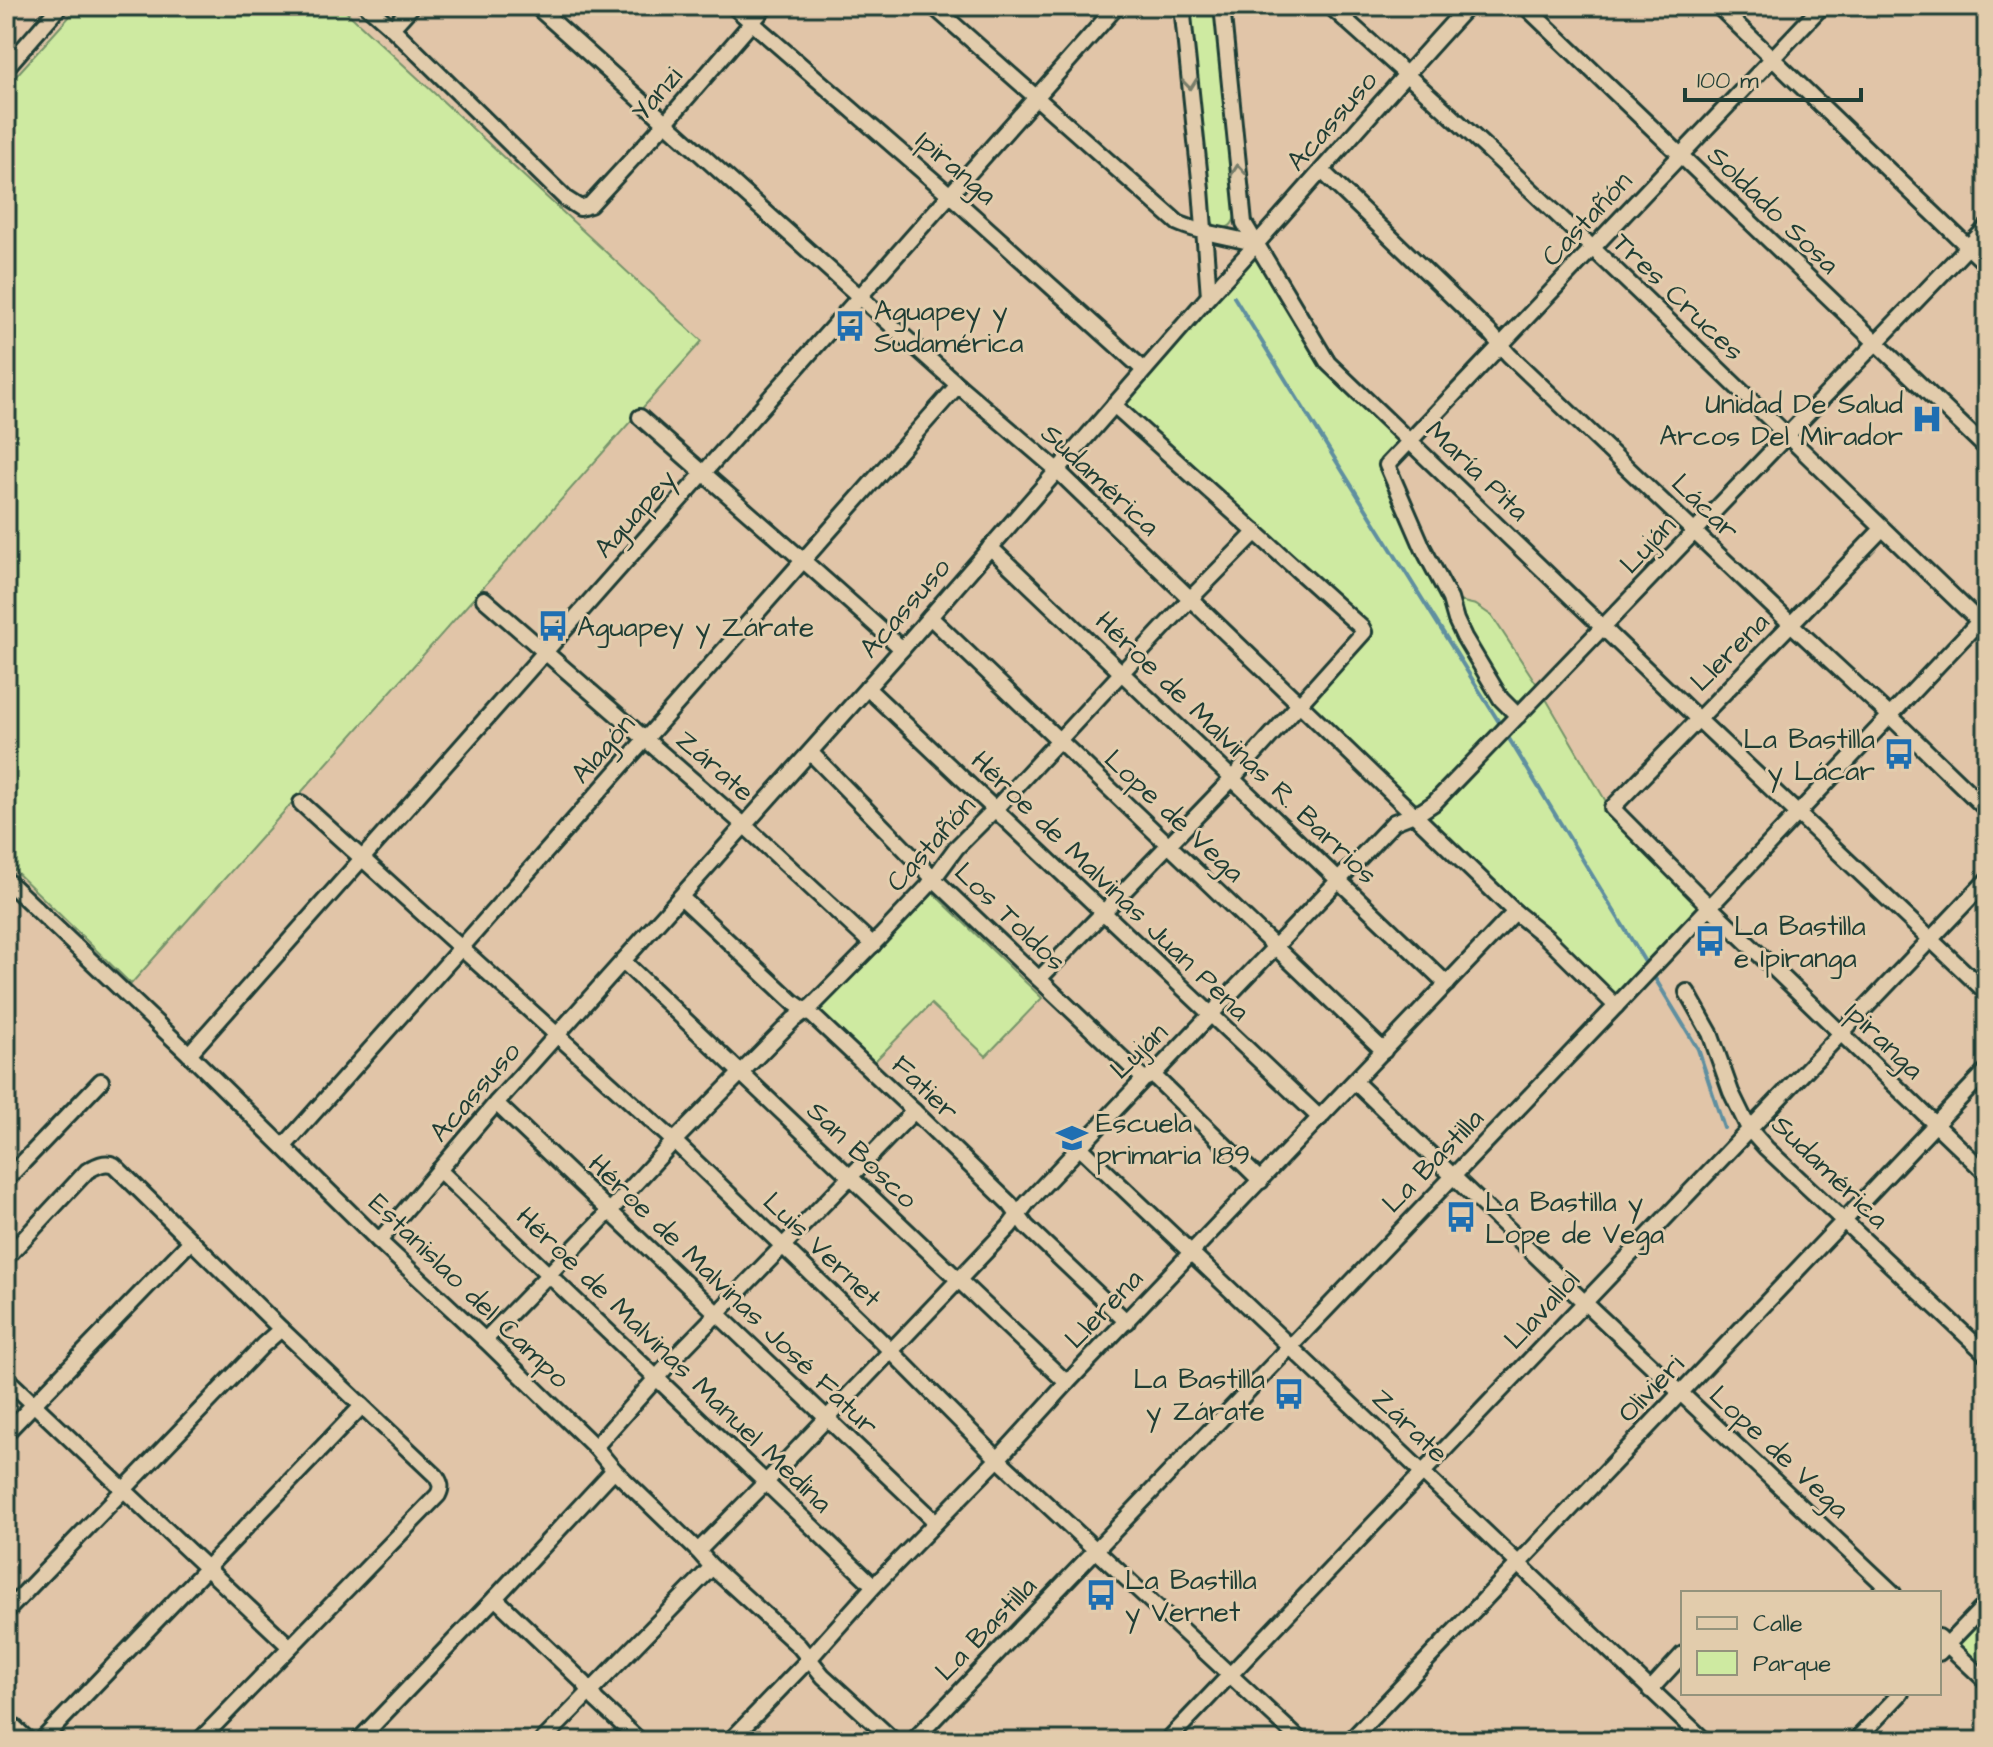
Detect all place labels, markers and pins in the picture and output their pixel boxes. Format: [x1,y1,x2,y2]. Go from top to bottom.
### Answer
place label: Aguapey y Sudamérica [874,292,1023,363]
bus stop icon: Aguapey y Sudamérica [833,309,867,343]
place label: Unidad De Salud Arcos Del Mirador [1659,385,1903,456]
hospital icon: Unidad De Salud Arcos Del Mirador [1910,402,1944,436]
place label: Aguapey y Zárate [577,608,814,649]
bus stop icon: Aguapey y Zárate [536,609,570,643]
place label: La Bastilla y Lácar [1743,720,1875,793]
bus stop icon: La Bastilla y Lácar [1882,737,1916,771]
place label: La Bastilla e Ipiranga [1734,907,1866,979]
bus stop icon: La Bastilla e Ipiranga [1693,924,1727,958]
place label: Escuela primaria 189 [1096,1104,1250,1175]
school or university icon: Escuela primaria 189 [1055,1121,1089,1155]
place label: La Bastilla y Lope de Vega [1485,1183,1664,1255]
bus stop icon: La Bastilla y Lope de Vega [1444,1200,1478,1234]
place label: La Bastilla y Zárate [1133,1360,1265,1433]
bus stop icon: La Bastilla y Zárate [1272,1377,1306,1411]
place label: La Bastilla y Vernet [1125,1561,1257,1634]
bus stop icon: La Bastilla y Vernet [1084,1578,1118,1612]

